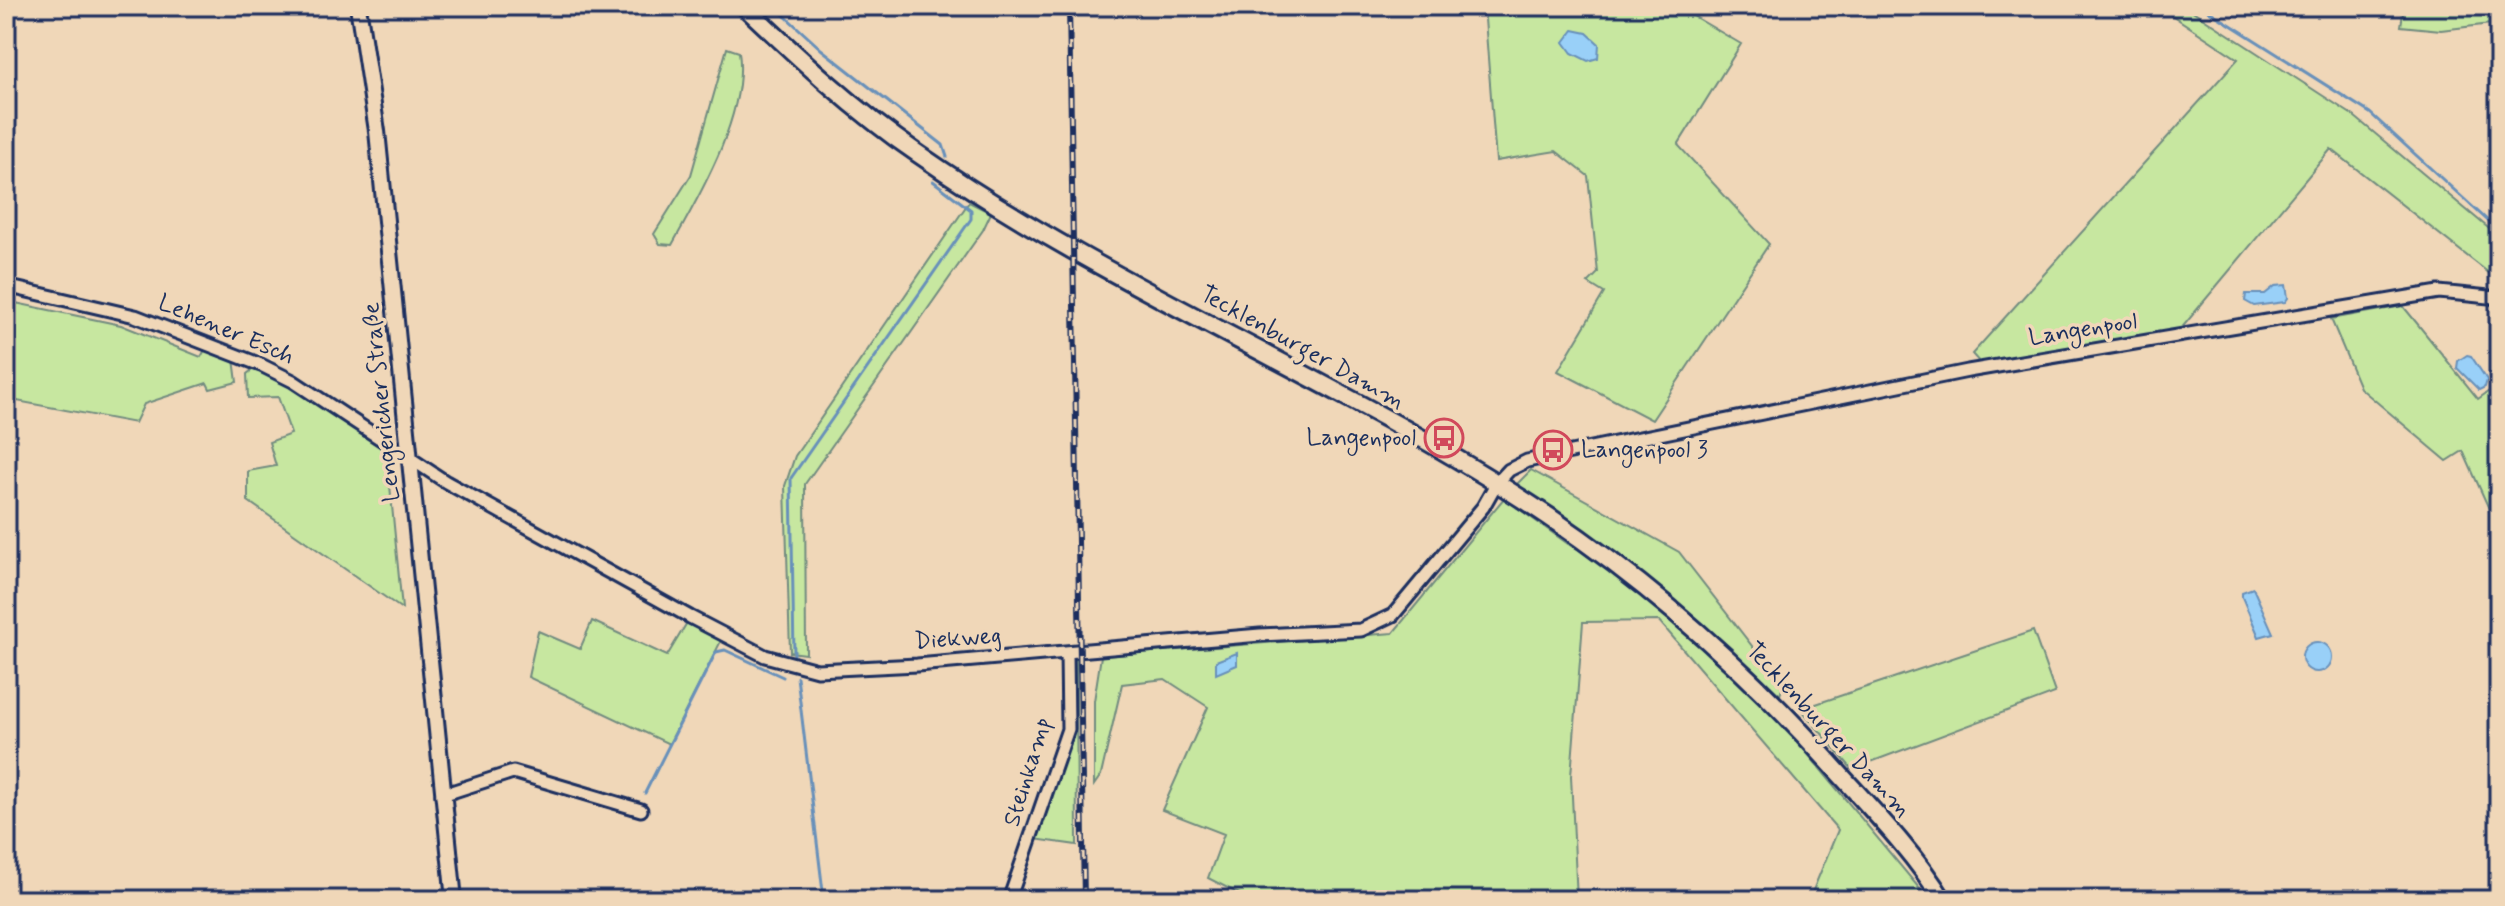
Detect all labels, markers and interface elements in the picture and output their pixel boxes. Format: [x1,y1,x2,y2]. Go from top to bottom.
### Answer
street label: Tecklenburger Damm [1193,279,1410,420]
street label: Lehener Esch [153,287,299,373]
street label: Lengericher Straße [356,300,410,503]
street label: Langenpool [2027,306,2140,356]
bus stop icon: Langenpool [1423,417,1465,459]
place label: Langenpool [1307,423,1416,456]
bus stop icon: Langenpool 3 [1532,429,1574,471]
place label: Langenpool 3 [1581,435,1708,468]
street label: Diekweg [914,621,1002,657]
street label: Tecklenburger Damm [1736,635,1918,827]
street label: Steinkamp [997,714,1059,830]

